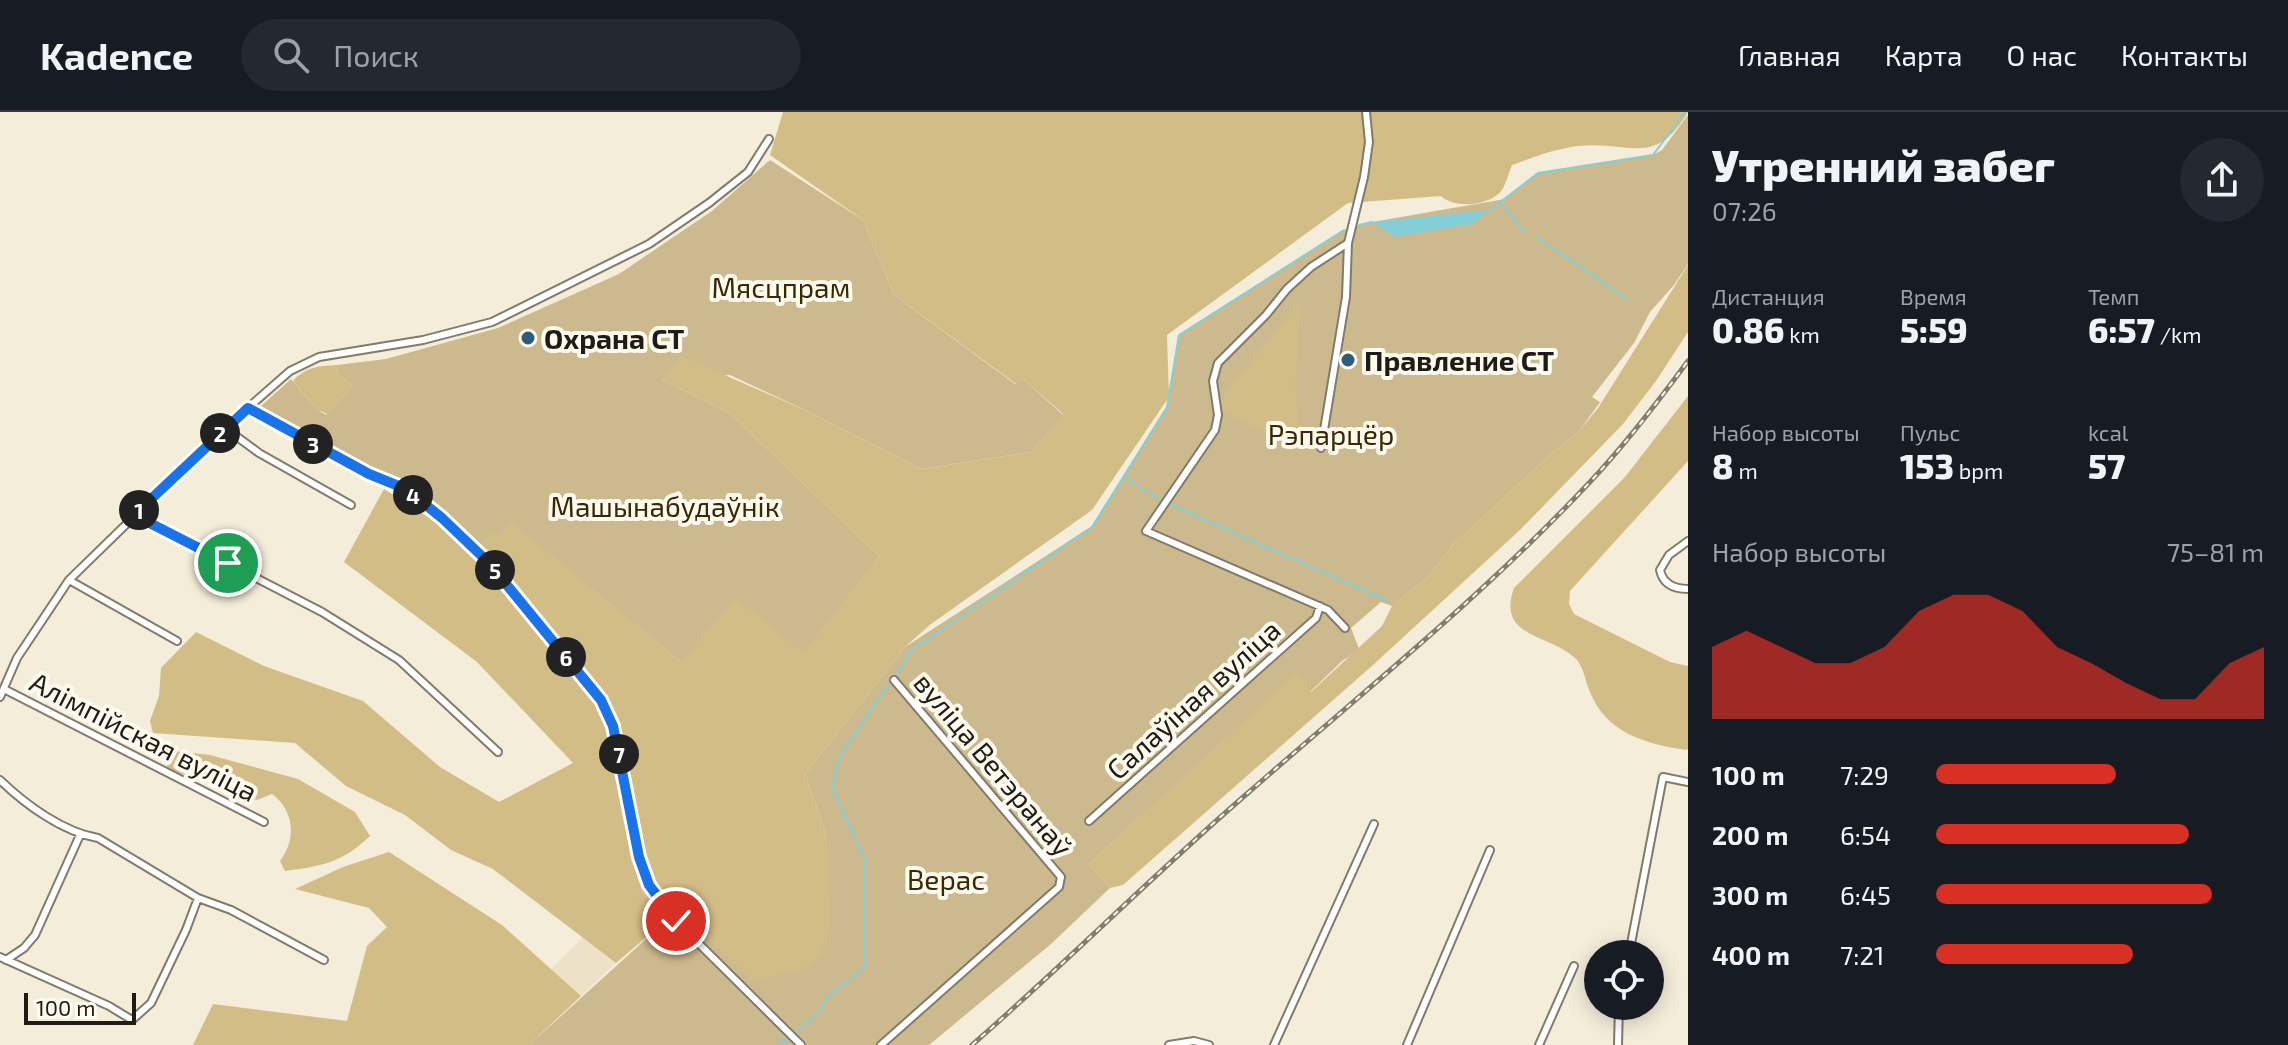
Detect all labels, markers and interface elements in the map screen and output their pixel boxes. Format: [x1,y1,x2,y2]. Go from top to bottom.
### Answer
search box [241,19,801,91]
text: Kadence [40,32,193,78]
icon: search [269,33,313,77]
text: Поиск [333,37,419,73]
text: Главная [1738,38,1841,72]
text: Карта [1885,38,1963,72]
text: О нас [2007,38,2077,72]
text: Контакты [2121,38,2248,72]
text: Утренний забег [1712,138,2055,191]
button: share [2180,138,2264,222]
text: 07:26 [1712,195,1777,226]
park label: Мясцпрам [712,270,851,304]
text: Дистанция [1712,283,1825,309]
text: Время [1900,283,1967,309]
text: Темп [2088,283,2139,309]
text: 0.86 [1712,309,1784,350]
text: 5:59 [1900,309,1968,350]
text: 6:57 [2088,309,2155,350]
place label: Охрана СТ [544,321,685,355]
text: km [1784,321,1820,347]
text: /km [2155,321,2202,347]
marker: Охрана СТ [519,329,537,347]
place label: Правление СТ [1364,343,1554,377]
marker: Правление СТ [1339,351,1357,369]
pin: 2 [200,413,240,453]
park label: Рэпарцёр [1268,417,1394,451]
text: Набор высоты [1712,419,1860,445]
text: Пульс [1900,419,1960,445]
text: kcal [2088,419,2128,445]
text: 2 [214,420,226,446]
pin: 3 [293,424,333,464]
text: 3 [307,431,319,457]
text: 8 [1712,445,1734,486]
text: 153 [1900,445,1954,486]
text: 57 [2088,445,2125,486]
text: m [1734,457,1758,483]
text: bpm [1954,457,2003,483]
pin: 4 [393,475,433,515]
text: 4 [406,482,420,508]
park label: Машынабудаўнік [550,489,780,523]
pin: 1 [119,490,159,530]
text: 1 [134,497,144,523]
pin [194,529,262,597]
text: Набор высоты [1712,536,1886,567]
text: 75–81 m [2167,536,2264,567]
icon: arrive [206,541,250,585]
pin: 5 [475,550,515,590]
text: 5 [489,557,501,583]
street label: Салаўіная вуліца [1099,612,1287,786]
pin: 6 [546,637,586,677]
text: 6 [560,644,572,670]
street label: Алімпійская вуліца [25,664,263,808]
street label: вуліца Ветэранаў [907,666,1081,863]
pin: 7 [599,734,639,774]
text: 7 [613,741,625,767]
text: 100 m [1712,759,1785,790]
text: 7:29 [1840,759,1889,790]
text: 200 m [1712,819,1788,850]
text: 6:54 [1840,819,1891,850]
park label: Верас [907,862,985,896]
text: 300 m [1712,879,1788,910]
text: 6:45 [1840,879,1891,910]
pin [642,887,710,955]
icon: check [654,899,698,943]
text: 400 m [1712,939,1790,970]
text: 7:21 [1840,939,1884,970]
map controls [1584,940,1664,1020]
button: locate [1584,940,1664,1020]
scale bar [24,989,136,1025]
text: 100 m [36,994,95,1020]

